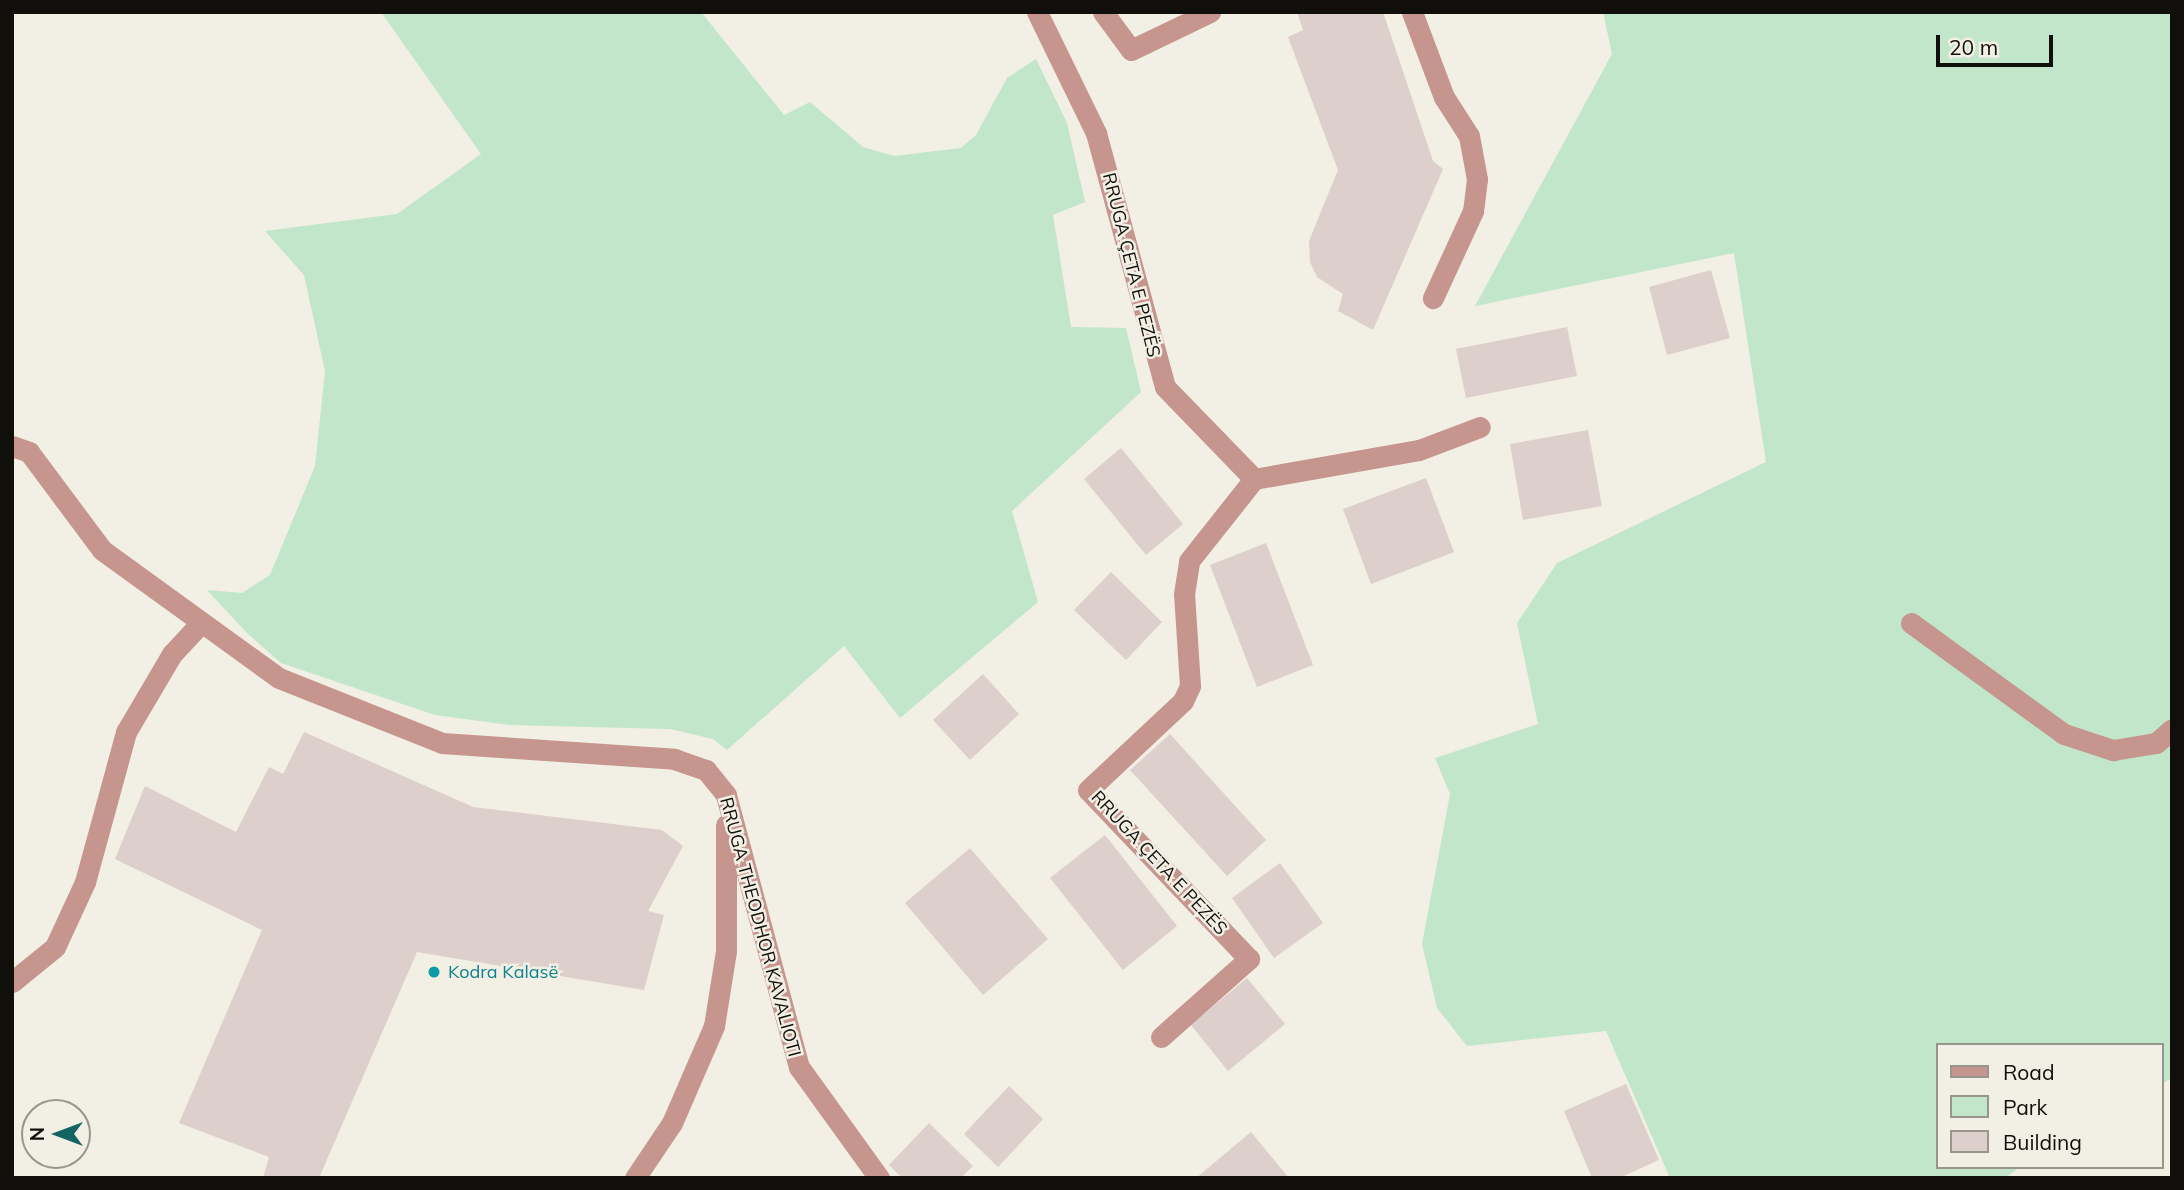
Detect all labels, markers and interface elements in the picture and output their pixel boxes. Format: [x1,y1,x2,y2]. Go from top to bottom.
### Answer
scale bar [1939,21,2056,65]
text: 20 m [1949,34,1998,60]
street label: RRUGA ÇETA E PEZËS [1098,171,1164,359]
street label: RRUGA ÇETA E PEZËS [1087,786,1231,940]
street label: RRUGA THEODHOR KAVALIOTI [715,795,805,1059]
place label: Kodra Kalasë [448,961,558,983]
marker: Kodra Kalasë [426,964,442,980]
legend [1936,1043,2163,1169]
text: Road [2003,1059,2054,1085]
text: Park [2003,1094,2047,1120]
north arrow [21,1099,91,1169]
text: N [25,1127,49,1141]
text: Building [2003,1129,2082,1155]

